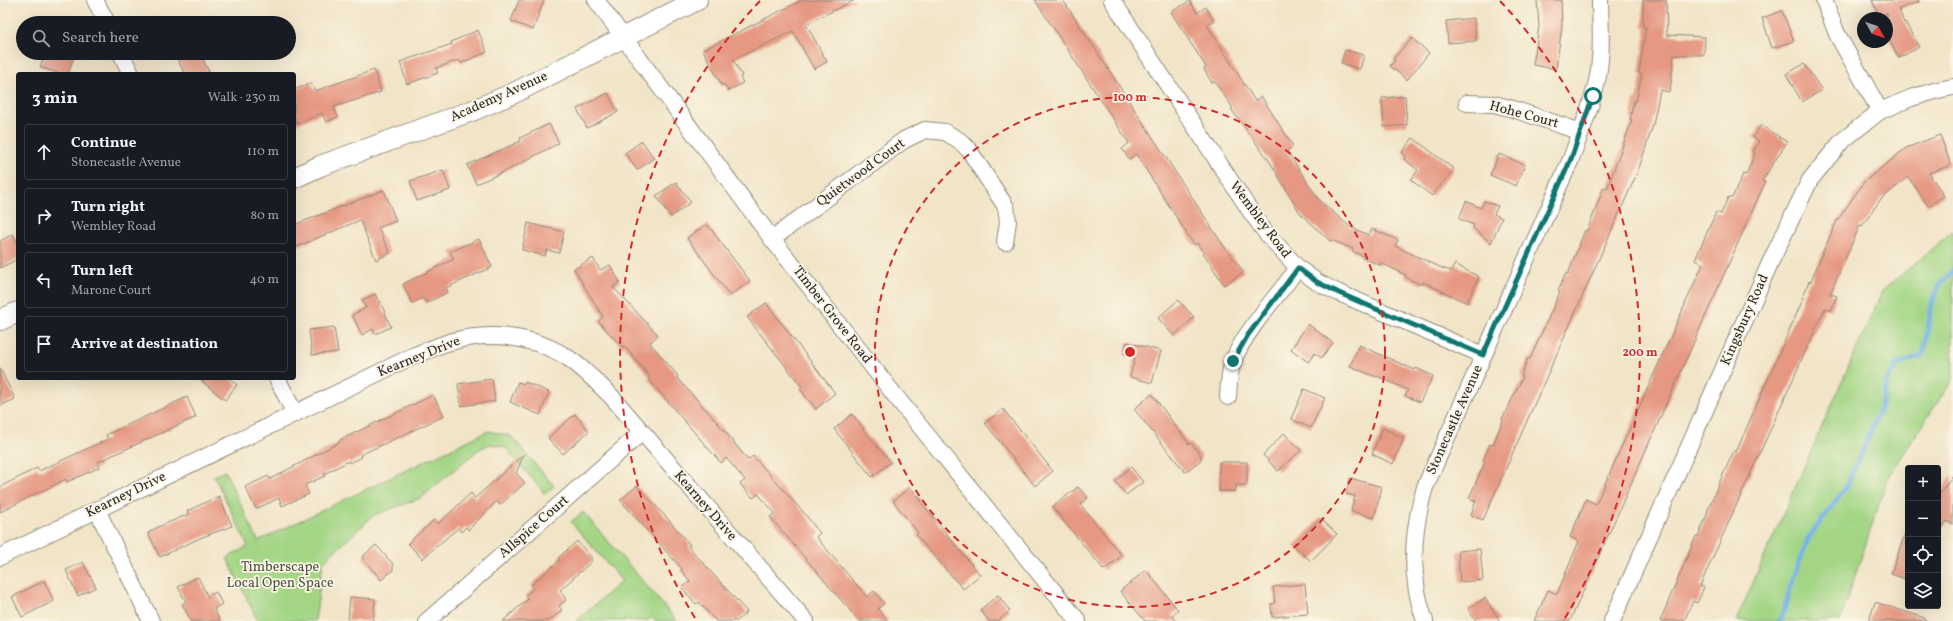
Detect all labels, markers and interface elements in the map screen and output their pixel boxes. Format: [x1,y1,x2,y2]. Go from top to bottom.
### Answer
north arrow [1857,12,1893,48]
search box [16,16,296,60]
icon: search [30,27,52,49]
text: Search here [62,28,139,49]
street label: Academy Avenue [447,67,551,127]
text: 3 min [32,87,78,110]
route start [1584,87,1602,105]
text: Walk · 230 m [208,89,280,107]
text: 100 m [1113,90,1147,106]
street label: Hohe Court [1487,97,1561,133]
text: Continue [71,133,136,154]
street label: Quietwood Court [813,134,909,212]
icon: ahead [33,141,55,163]
text: 110 m [247,143,279,161]
text: Stonecastle Avenue [71,154,181,172]
street label: Wembley Road [1225,178,1295,262]
text: Turn right [71,197,145,218]
icon: right [33,205,55,227]
text: 80 m [250,207,279,225]
text: Wembley Road [71,218,156,236]
text: Turn left [71,261,133,282]
street label: Timber Grove Road [788,262,876,368]
icon: left [33,269,55,291]
text: 40 m [250,271,279,289]
street label: Kingsbury Road [1716,271,1774,369]
text: Marone Court [71,282,151,300]
street label: Kearney Drive [375,332,463,382]
icon: arrive [33,333,55,355]
text: Arrive at destination [71,334,218,355]
centre of rings [1123,345,1137,359]
text: 200 m [1622,345,1658,361]
route end [1224,352,1242,370]
street label: Stonecastle Avenue [1422,362,1488,478]
map controls [1905,465,1941,609]
button: + [1905,465,1941,501]
street label: Kearney Drive [83,467,170,523]
street label: Kearney Drive [669,467,741,545]
street label: Allspice Court [495,491,573,563]
button: − [1905,501,1941,537]
button: locate [1905,537,1941,573]
park label: Timberscape Local Open Space [226,558,334,593]
button: layers [1905,573,1941,609]

